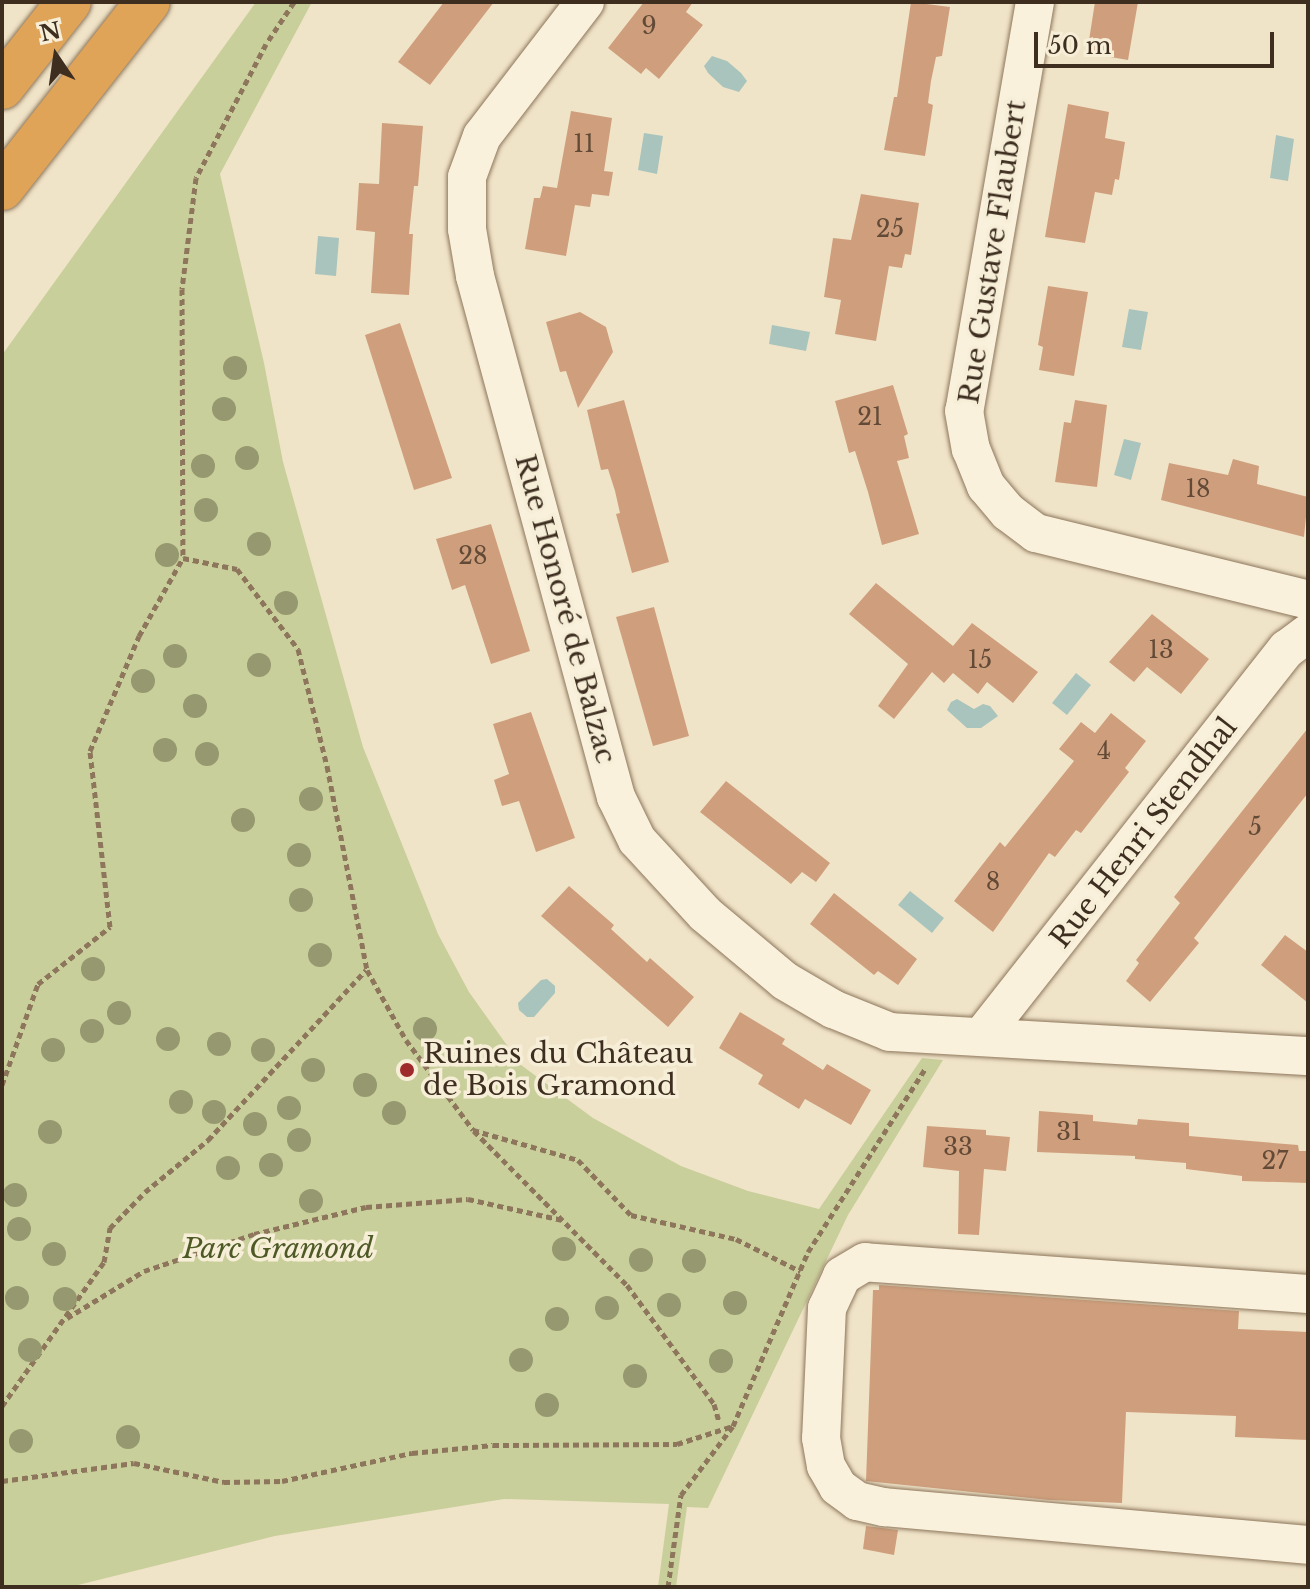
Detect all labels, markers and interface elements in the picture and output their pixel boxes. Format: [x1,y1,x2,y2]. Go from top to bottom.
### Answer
house number: 9 [641,12,657,40]
north arrow [16,16,96,96]
scale bar [1038,16,1278,66]
text: N [37,17,64,48]
text: 50 m [1048,31,1111,60]
street label: Rue Gustave Flaubert [952,98,1034,406]
house number: 11 [573,130,595,158]
house number: 25 [876,215,904,243]
house number: 21 [857,403,883,431]
street label: Rue Honoré de Balzac [508,451,622,767]
house number: 18 [1185,475,1211,503]
house number: 28 [458,542,488,570]
house number: 13 [1148,636,1174,664]
house number: 15 [968,646,992,674]
street label: Rue Henri Stendhal [1044,711,1244,955]
house number: 4 [1097,737,1111,765]
house number: 5 [1248,813,1262,841]
house number: 8 [986,868,1000,896]
place label: Ruines du Château de Bois Gramond [423,1037,693,1103]
marker: Ruines du Château de Bois Gramond [398,1061,416,1079]
house number: 31 [1056,1118,1082,1146]
house number: 33 [943,1133,973,1161]
house number: 27 [1262,1147,1288,1175]
park label: Parc Gramond [183,1232,373,1266]

